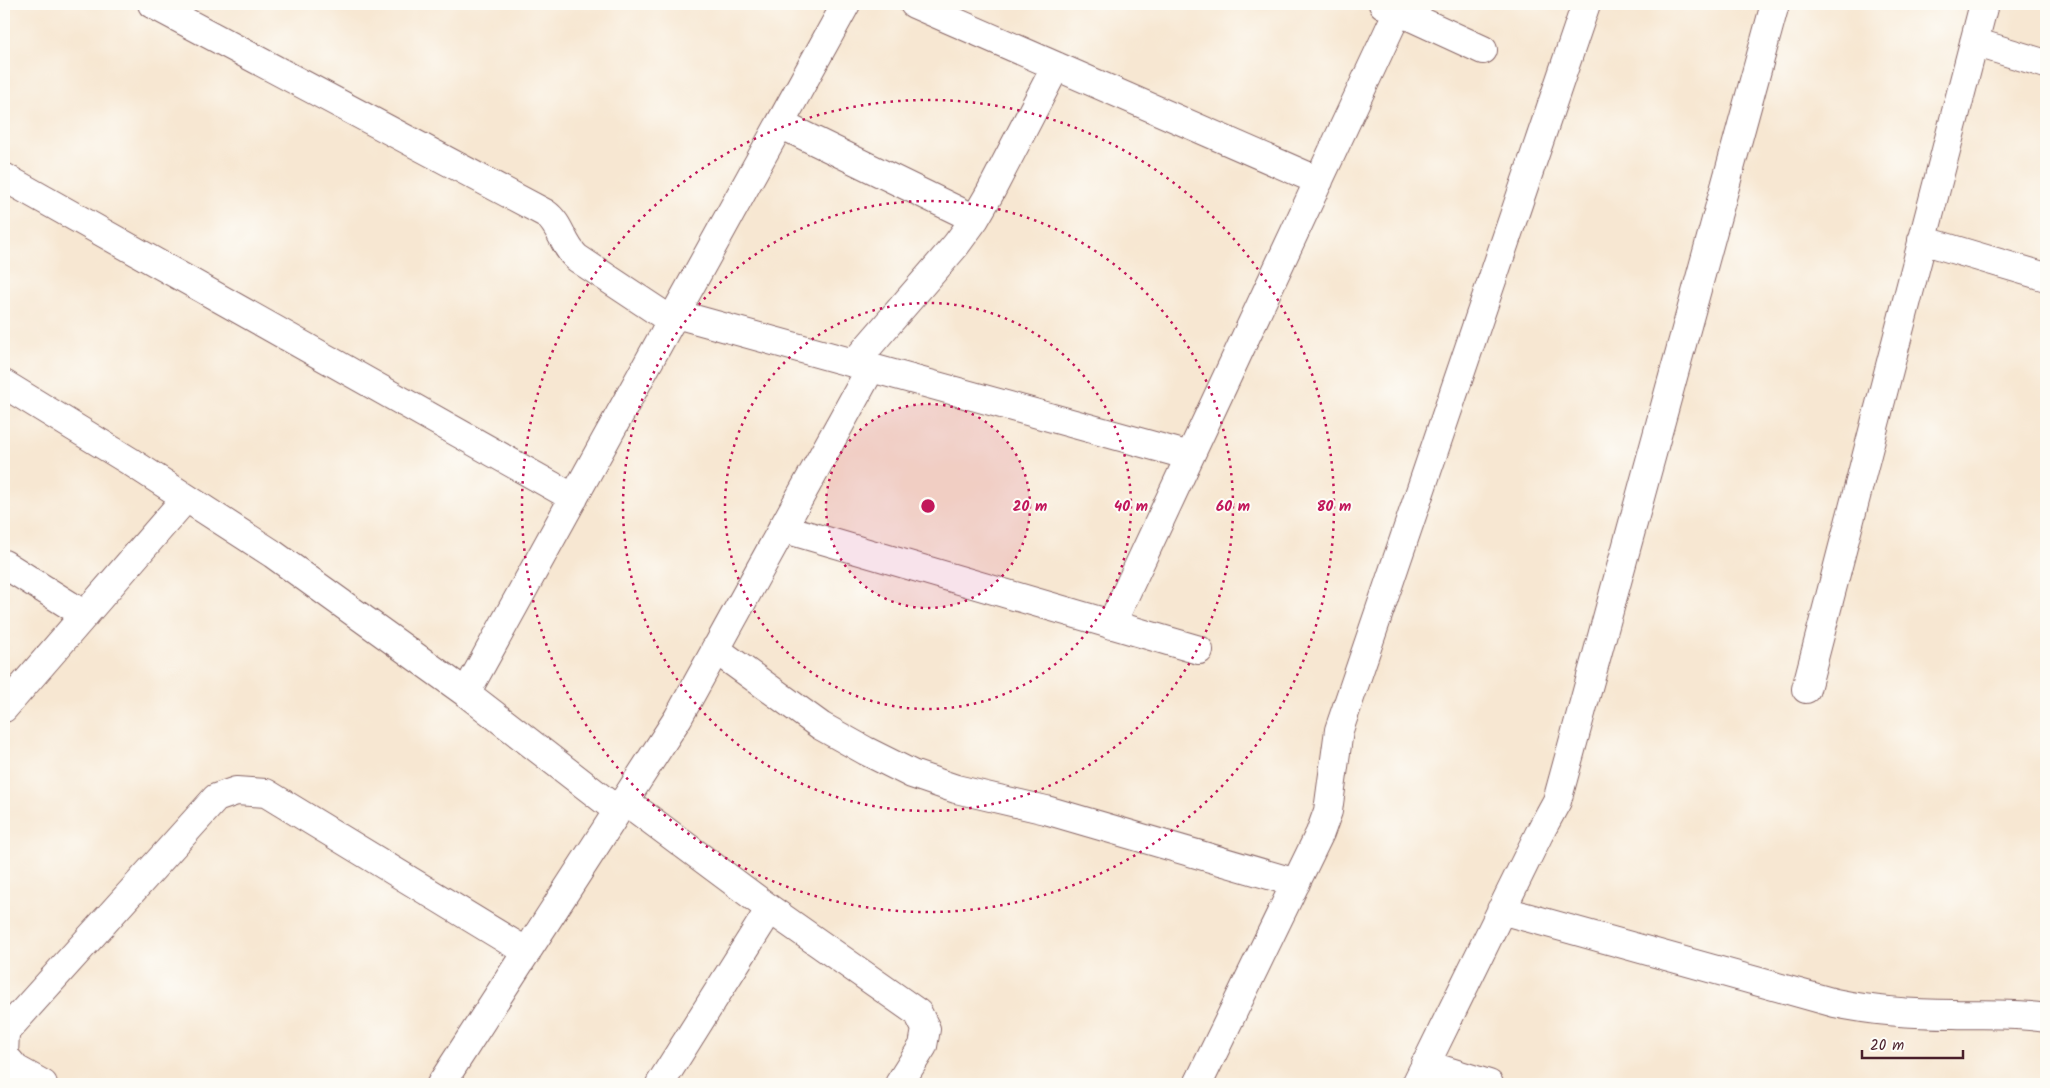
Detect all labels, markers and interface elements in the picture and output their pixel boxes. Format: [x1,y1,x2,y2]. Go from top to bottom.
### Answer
text: 20 m [1013,495,1047,519]
text: 40 m [1114,495,1148,519]
text: 60 m [1216,495,1250,519]
text: 80 m [1317,495,1351,519]
centre of rings [919,497,937,515]
scale bar [1862,1028,1964,1060]
text: 20 m [1870,1034,1904,1058]

